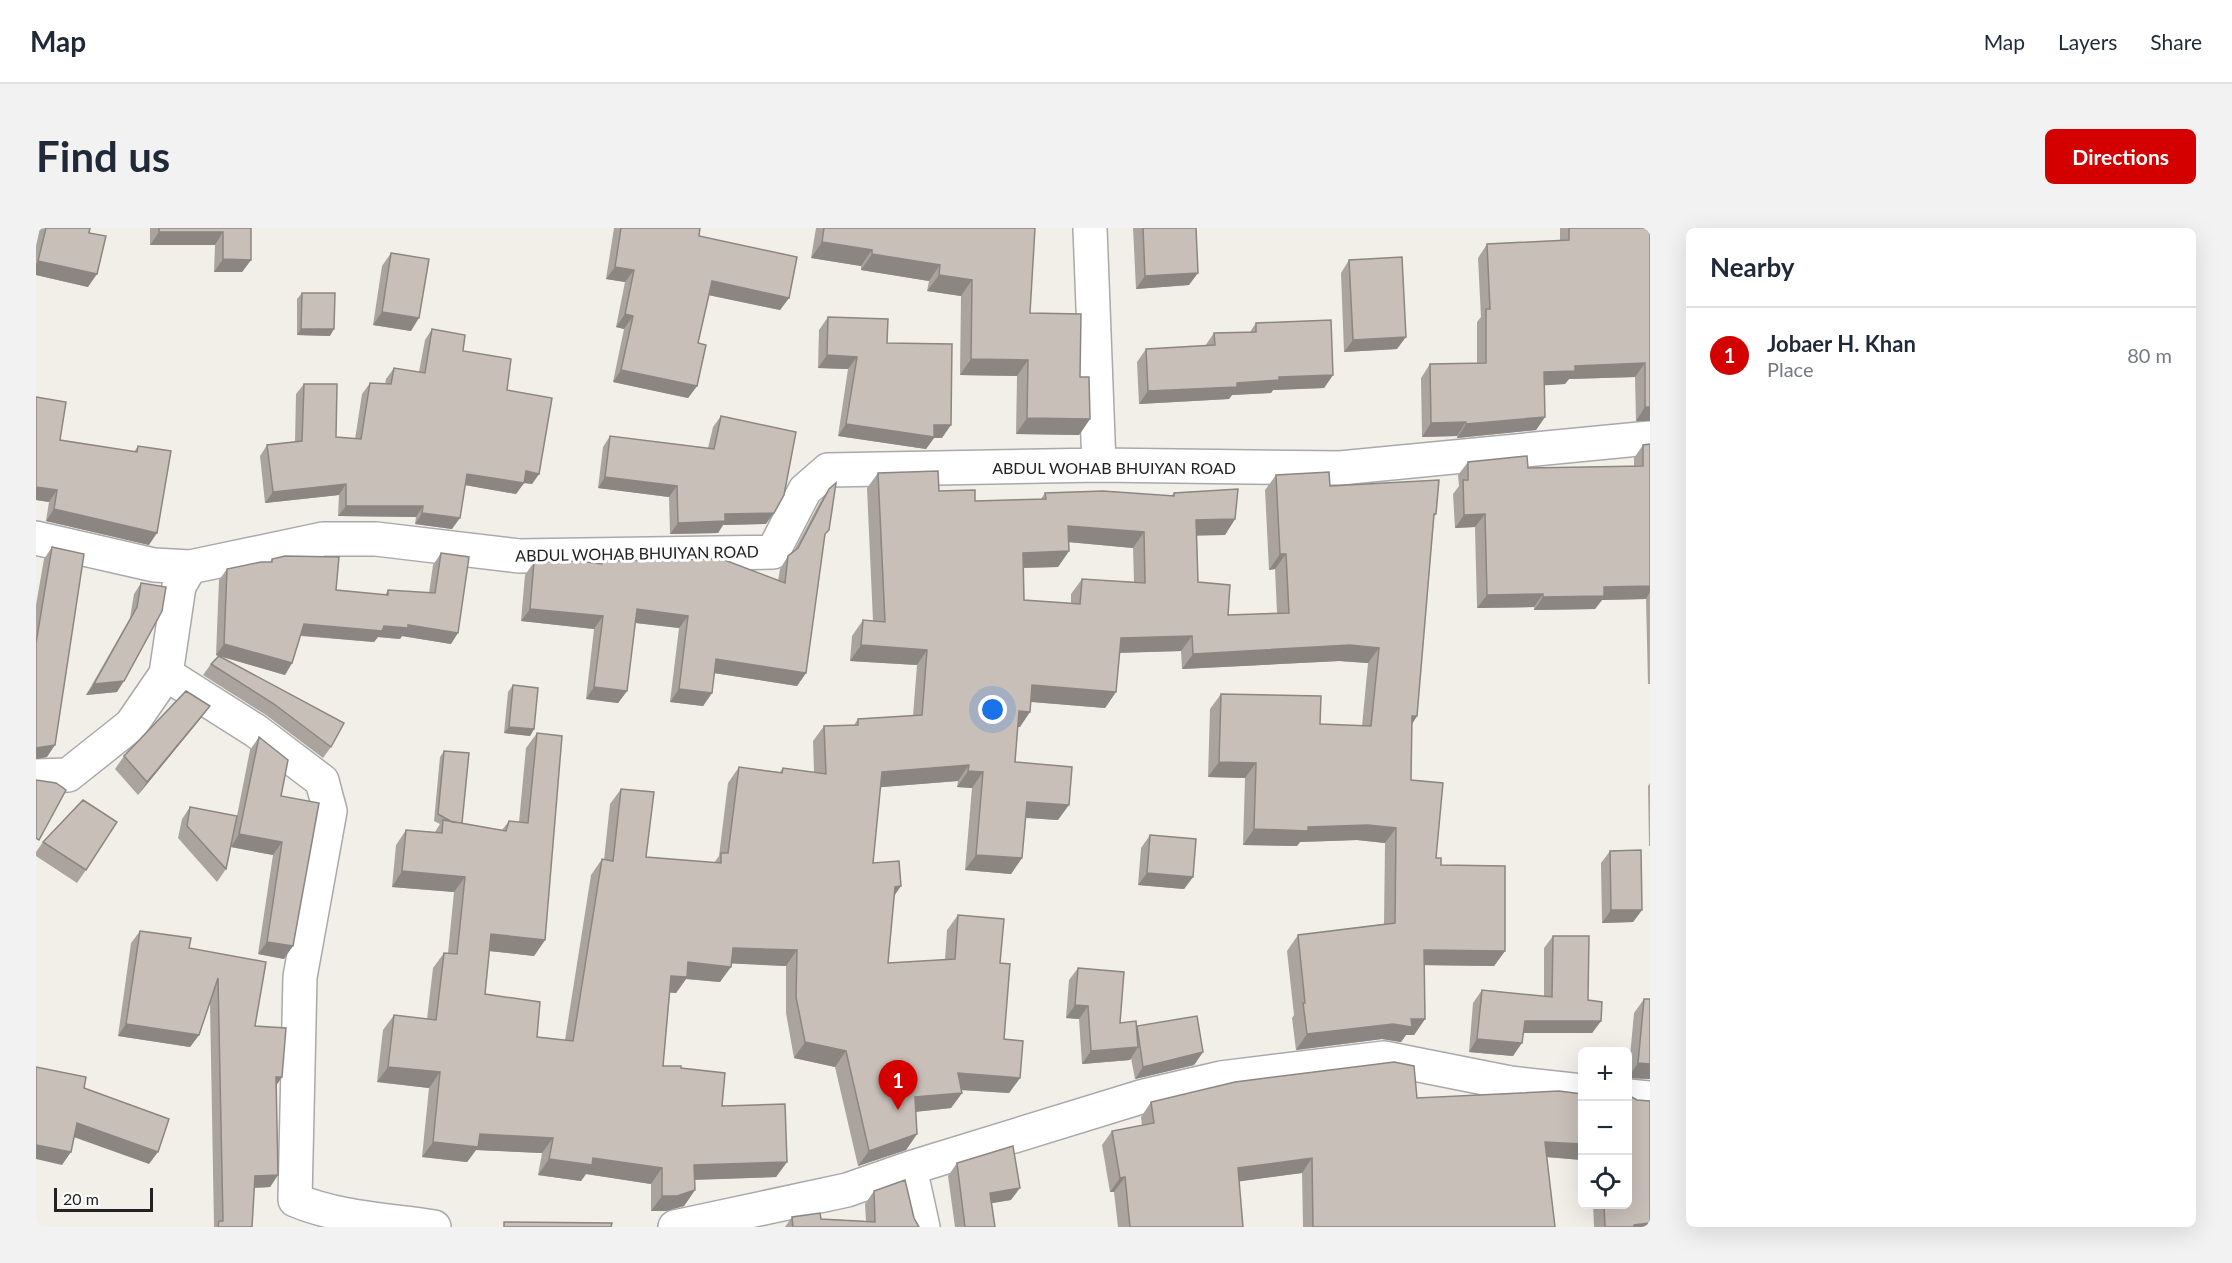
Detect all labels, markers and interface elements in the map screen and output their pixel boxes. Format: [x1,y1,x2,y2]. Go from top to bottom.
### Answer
text: Map [30,24,86,58]
text: Map [1984,29,2025,54]
text: Layers [2058,29,2117,54]
text: Share [2150,29,2202,54]
button: Directions [2045,129,2196,184]
text: Find us [36,131,170,181]
text: Nearby [1710,251,1795,283]
text: Jobaer H. Khan [1767,330,1916,357]
text: 1 [1724,343,1735,367]
text: 80 m [2127,343,2172,367]
text: Place [1767,357,1814,381]
street label: ABDUL WOHAB BHUIYAN ROAD [992,458,1236,477]
street label: ABDUL WOHAB BHUIYAN ROAD [515,541,759,565]
your location [978,695,1007,724]
map controls [1578,1047,1632,1209]
button: + [1578,1047,1632,1101]
pin: 1 [878,1060,918,1110]
button: − [1578,1101,1632,1155]
button: locate [1578,1155,1632,1209]
scale bar [54,1185,153,1212]
text: 20 m [63,1189,99,1208]

